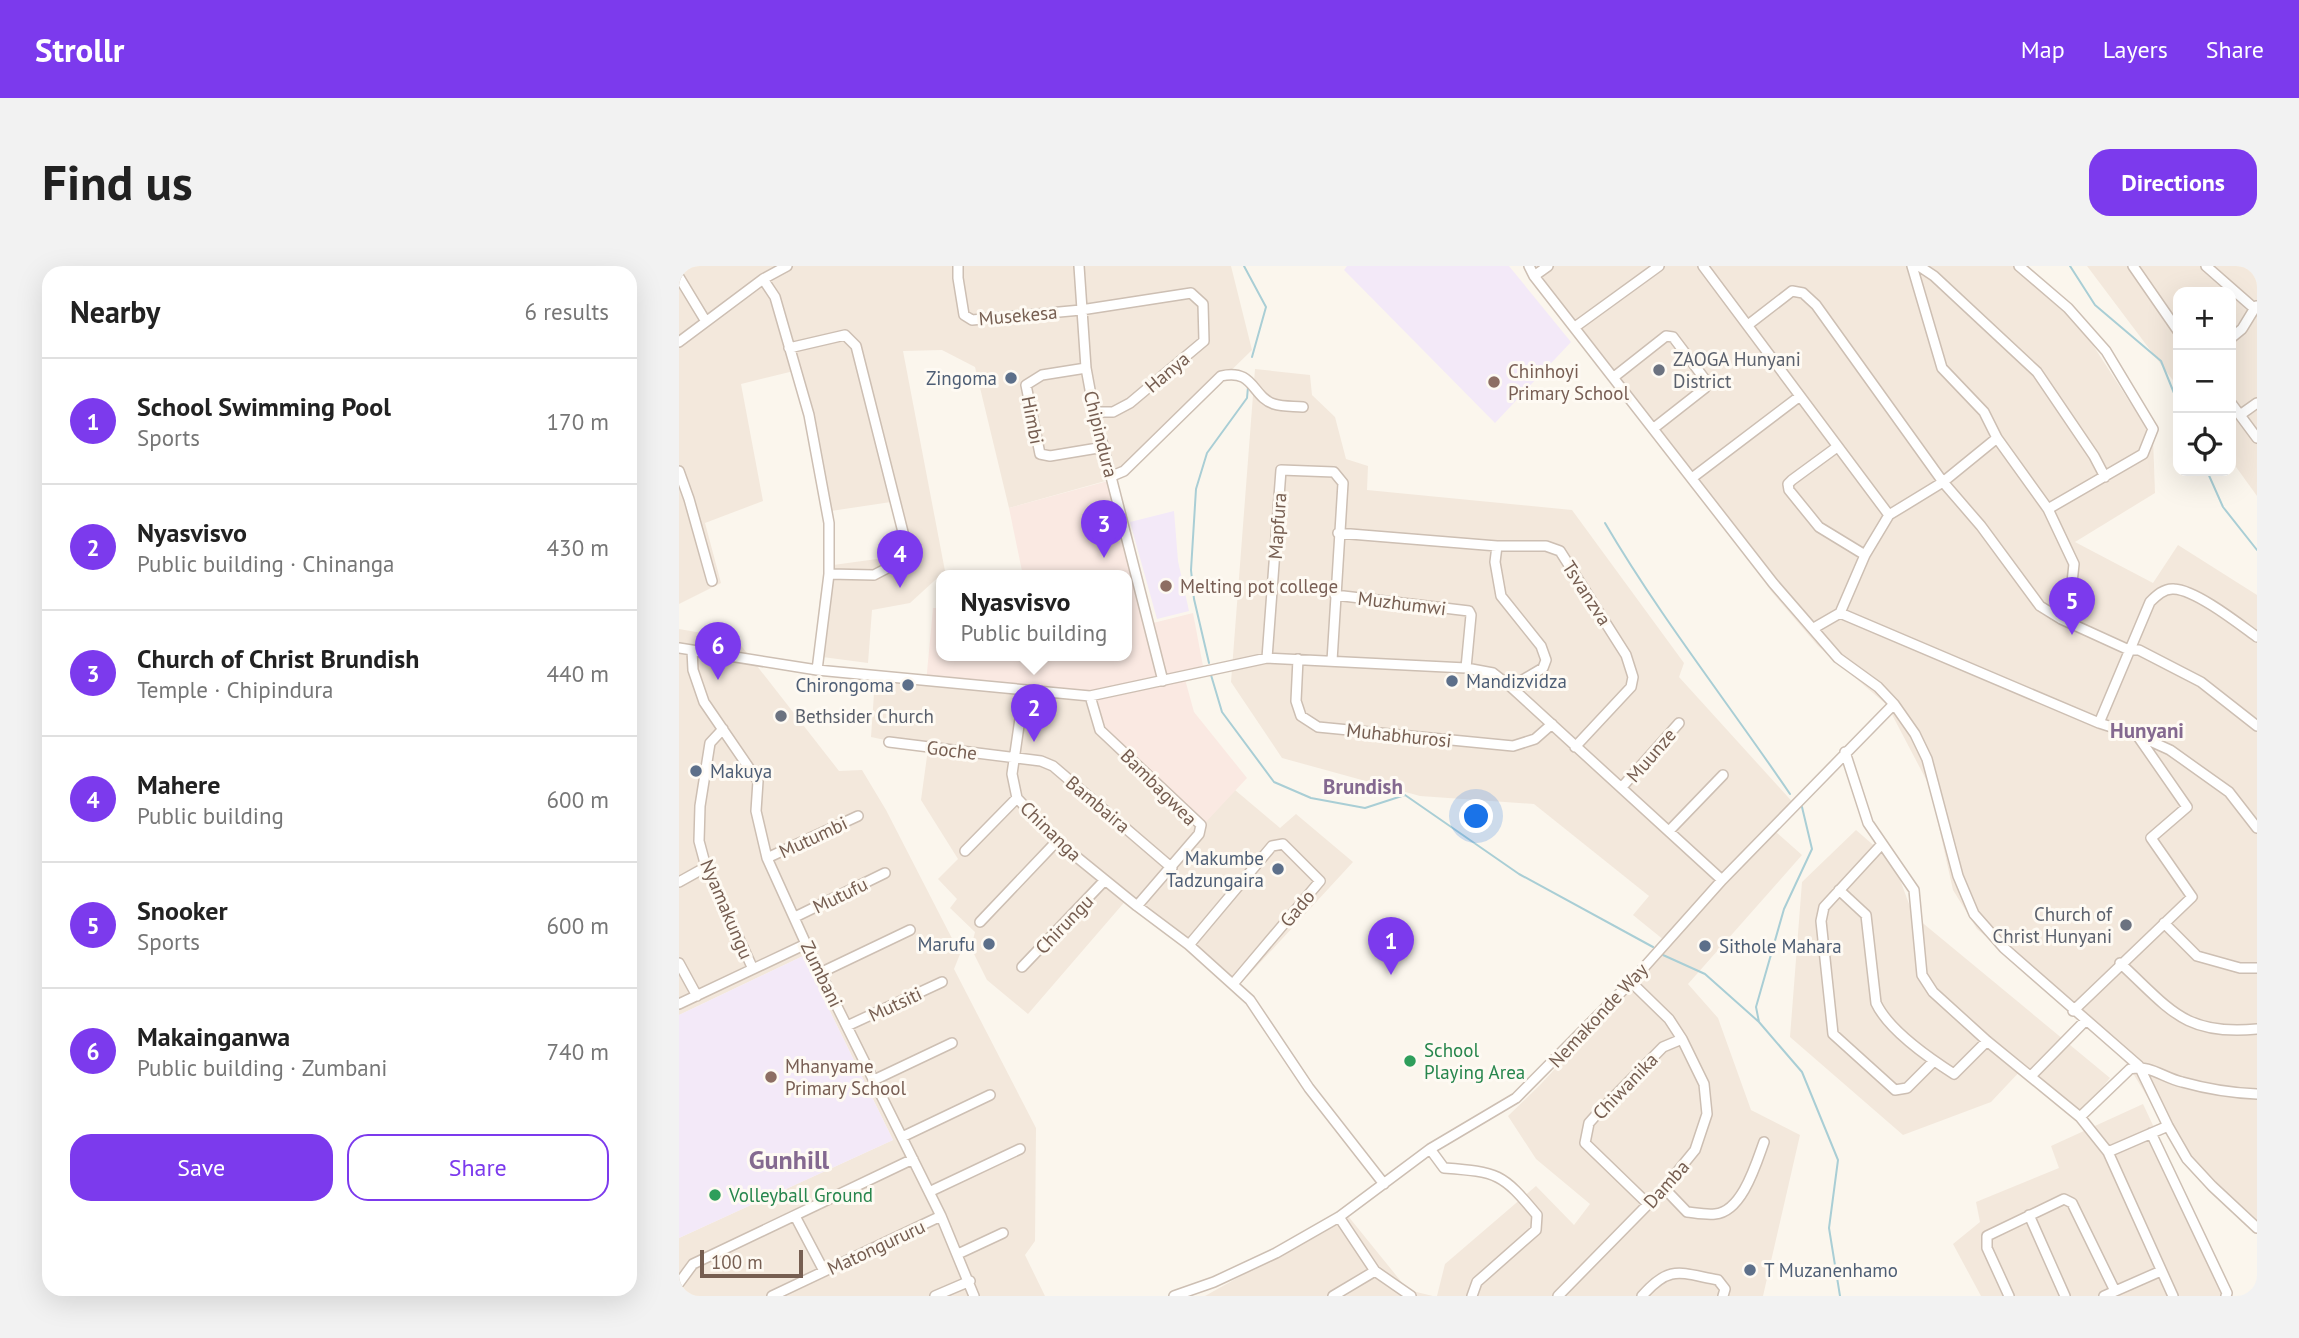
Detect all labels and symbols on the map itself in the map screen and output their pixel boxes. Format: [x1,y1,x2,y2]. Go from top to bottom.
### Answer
street label: Musekesa [978,300,1058,330]
street label: Hanya [1140,346,1194,398]
place label: ZAOGA Hunyani District [1673,347,1801,393]
place label: Chinhoyi Primary School [1508,359,1629,405]
marker: ZAOGA Hunyani District [1651,362,1667,378]
place label: Zingoma [926,366,997,390]
marker: Zingoma [1003,370,1019,386]
marker: Chinhoyi Primary School [1486,374,1502,390]
street label: Chipindura [1079,388,1123,480]
street label: Himbi [1017,394,1049,446]
street label: Mapfura [1263,492,1291,560]
pin: 3 [1081,500,1127,558]
pin: 4 [877,530,923,588]
street label: Tsvanzva [1557,556,1617,630]
place label: Melting pot college [1180,574,1338,598]
pin: 5 [2049,577,2095,635]
marker: Melting pot college [1158,578,1174,594]
street label: Muzhumwi [1356,586,1448,620]
pin: 6 [695,622,741,680]
place label: Mandizvidza [1466,669,1567,693]
place label: Chirongoma [795,673,894,697]
marker: Mandizvidza [1444,673,1460,689]
marker: Chirongoma [900,677,916,693]
pin: 2 [1011,684,1057,742]
place label: Bethsider Church [795,704,934,728]
marker: Bethsider Church [773,708,789,724]
district label: Hunyani [2110,717,2184,744]
street label: Muhabhurosi [1345,718,1453,752]
street label: Muunze [1621,723,1681,787]
street label: Goche [926,735,978,765]
street label: Bambagwea [1116,744,1202,830]
place label: Makuya [710,759,772,783]
marker: Makuya [688,763,704,779]
street label: Bambaira [1061,770,1135,838]
district label: Brundish [1323,773,1403,800]
street label: Chinanga [1015,796,1087,866]
your location [1459,799,1493,833]
street label: Mutumbi [775,811,851,863]
place label: Makumbe Tadzungaira [1166,846,1264,892]
street label: Nyamakungu [695,855,759,963]
marker: Makumbe Tadzungaira [1270,861,1286,877]
street label: Mutufu [809,871,871,919]
street label: Gado [1274,884,1320,932]
street label: Chirungu [1030,889,1098,959]
place label: Church of Christ Hunyani [1993,902,2113,948]
pin: 1 [1368,917,1414,975]
marker: Church of Christ Hunyani [2118,917,2134,933]
place label: Marufu [918,932,975,956]
place label: Sithole Mahara [1719,934,1842,958]
marker: Marufu [981,936,997,952]
street label: Zumbani [796,937,848,1011]
marker: Sithole Mahara [1697,938,1713,954]
street label: Nemakonde Way [1543,958,1653,1072]
street label: Mutsiti [864,981,926,1027]
place label: School Playing Area [1424,1038,1525,1084]
street label: Chiwanika [1587,1048,1663,1124]
marker: School Playing Area [1402,1053,1418,1069]
place label: Mhanyame Primary School [785,1054,906,1100]
marker: Mhanyame Primary School [763,1069,779,1085]
district label: Gunhill [749,1143,830,1176]
street label: Damba [1638,1155,1694,1213]
place label: Volleyball Ground [728,1183,873,1207]
marker: Volleyball Ground [707,1187,723,1203]
street label: Matongururu [823,1214,929,1280]
scale bar [700,1247,803,1279]
place label: T Muzanenhamo [1764,1258,1898,1282]
marker: T Muzanenhamo [1742,1262,1758,1278]

